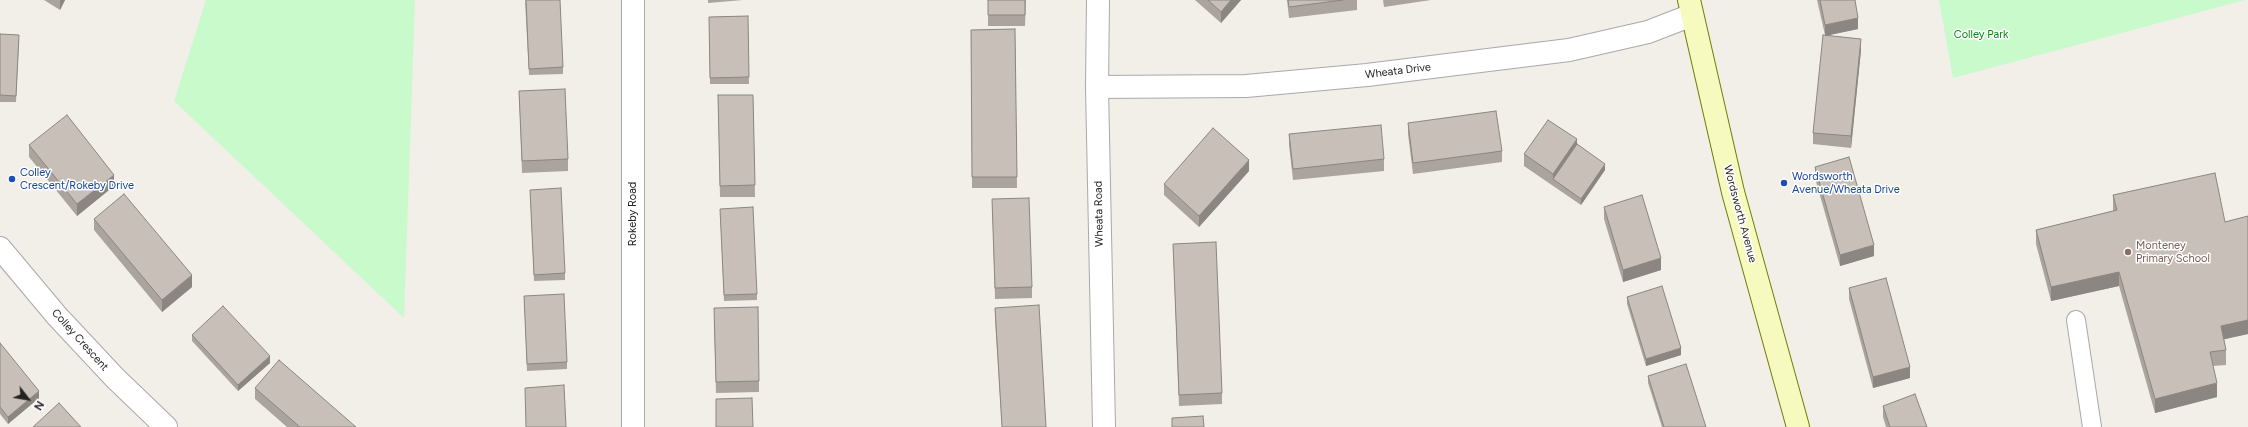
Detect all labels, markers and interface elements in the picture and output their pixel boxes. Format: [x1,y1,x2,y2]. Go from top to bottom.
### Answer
park label: Colley Park [1954,28,2008,42]
street label: Wheata Drive [1364,60,1432,82]
street label: Wordsworth Avenue [1721,164,1759,264]
place label: Colley Crescent/Rokeby Drive [20,166,134,192]
place label: Wordsworth Avenue/Wheata Drive [1792,170,1900,196]
marker: Colley Crescent/Rokeby Drive [7,174,17,184]
marker: Wordsworth Avenue/Wheata Drive [1779,178,1789,188]
street label: Wheata Road [1092,181,1106,247]
street label: Rokeby Road [626,182,640,246]
place label: Monteney Primary School [2136,239,2210,265]
marker: Monteney Primary School [2123,247,2133,257]
street label: Colley Crescent [49,306,111,374]
north arrow [8,379,48,419]
text: N [31,398,46,412]

